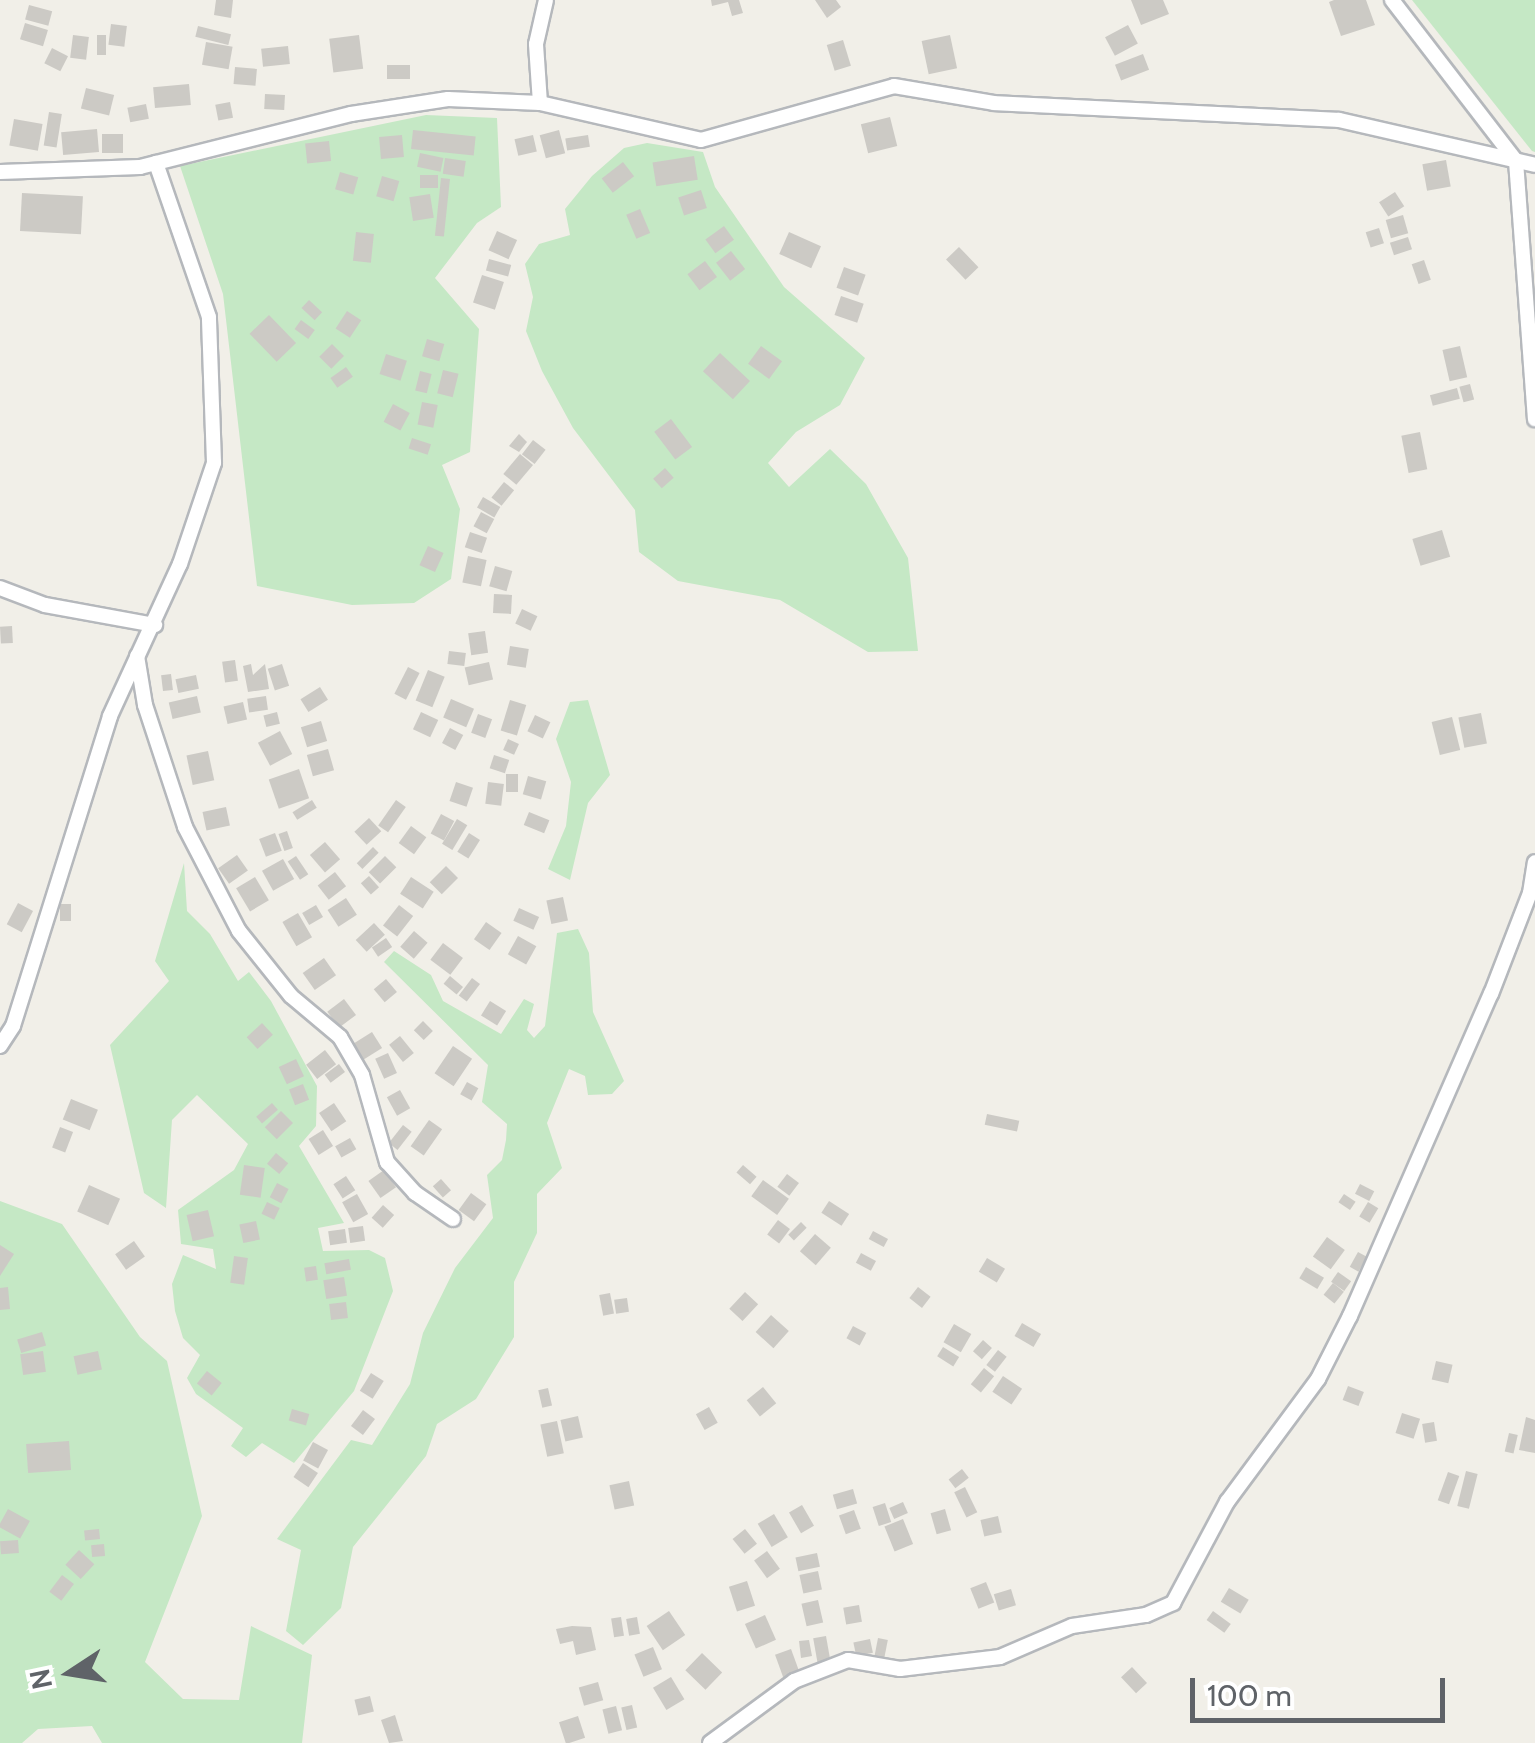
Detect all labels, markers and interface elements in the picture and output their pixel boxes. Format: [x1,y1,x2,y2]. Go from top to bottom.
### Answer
north arrow [20,1623,120,1723]
scale bar [1195,1658,1450,1720]
text: N [22,1666,59,1692]
text: 100 m [1207,1677,1292,1714]

